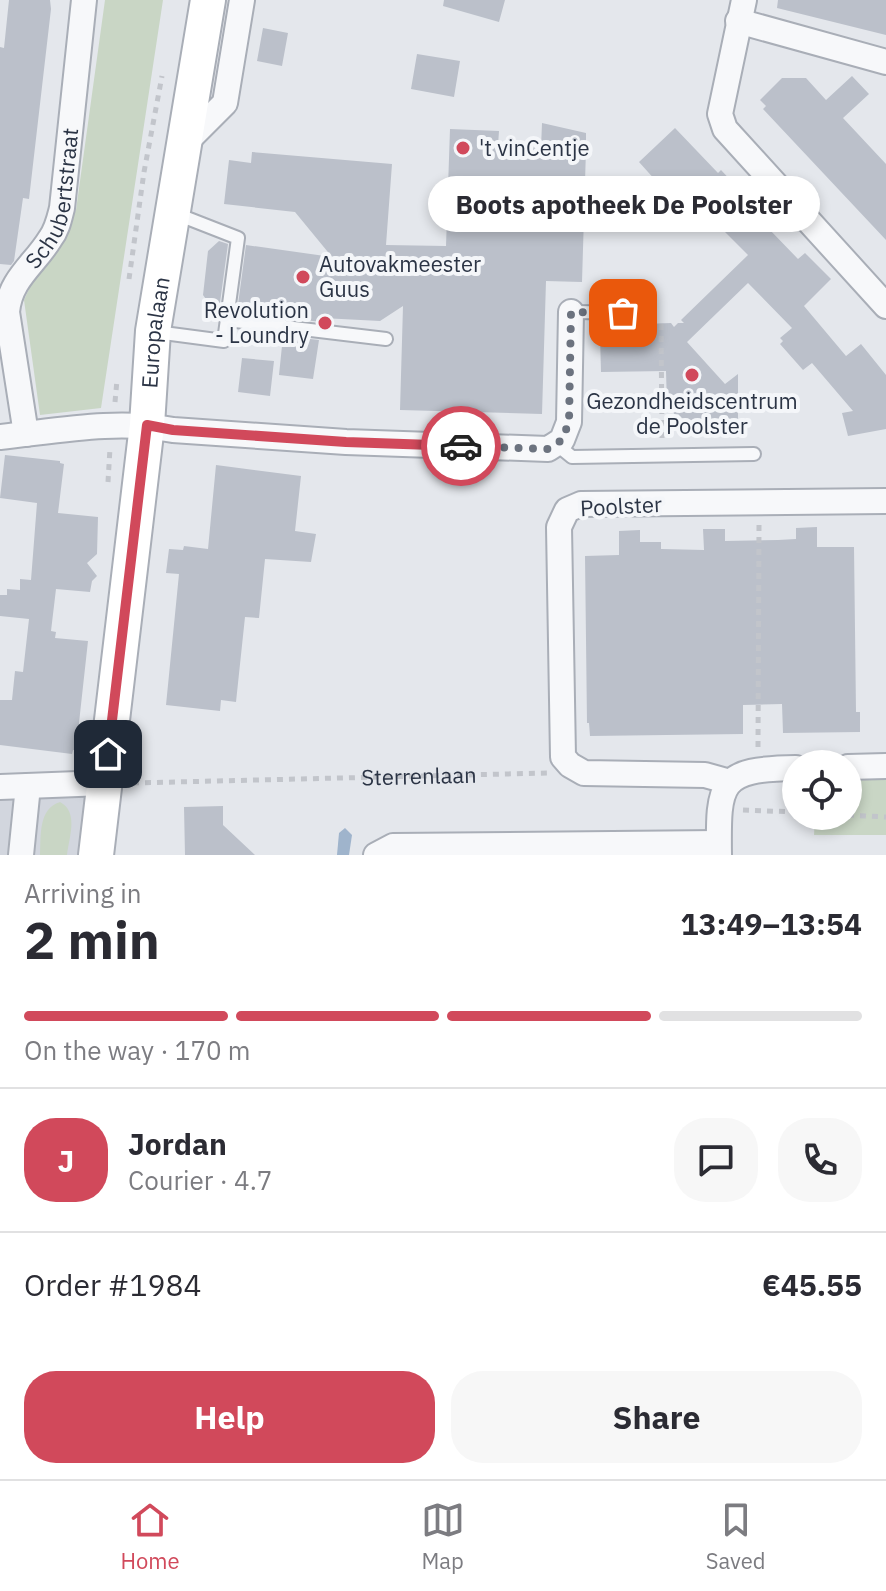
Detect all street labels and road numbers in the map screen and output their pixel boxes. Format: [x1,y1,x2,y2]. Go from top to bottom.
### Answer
street label: Schubertstraat [18,126,84,274]
street label: Europalaan [134,274,176,389]
street label: Poolster [579,489,663,522]
street label: Sterrenlaan [361,760,477,791]

